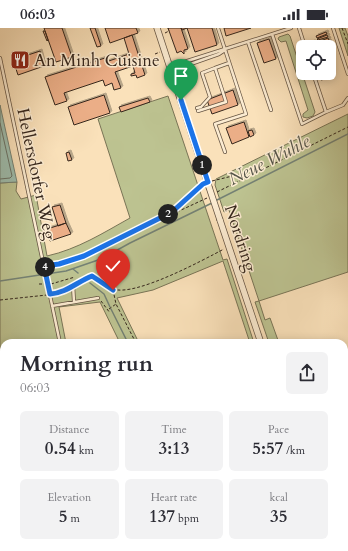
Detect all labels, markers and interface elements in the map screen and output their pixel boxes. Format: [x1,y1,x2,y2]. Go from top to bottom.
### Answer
text: 06:03 [20,4,55,24]
map controls [296,40,336,80]
button: locate [296,40,336,80]
restaurant icon: An Minh Cuisine [9,49,31,71]
place label: An Minh Cuisine [34,49,160,72]
pin [164,59,198,100]
icon: arrive [170,65,192,87]
street label: Hellersdorfer Weg [11,106,62,243]
water label: Neue Wuhle [224,129,315,192]
pin: 1 [192,155,212,175]
text: 1 [199,157,205,172]
street label: Nordring [219,202,262,275]
pin: 2 [158,204,178,224]
text: 2 [165,206,171,221]
pin [96,249,130,290]
icon: check [102,255,124,277]
pin: 4 [35,257,55,277]
text: 4 [42,259,48,274]
text: Morning run [20,349,153,379]
button: share [286,352,328,394]
text: 06:03 [20,379,50,397]
text: Distance [49,422,89,437]
text: Time [161,422,187,437]
text: Pace [268,422,289,437]
text: 0.54 [45,437,76,460]
text: 3:13 [158,437,190,460]
text: 5:57 [252,437,283,460]
text: km [76,443,94,458]
text: /km [283,443,305,458]
text: Elevation [47,490,91,505]
text: Heart rate [151,490,197,505]
text: kcal [269,490,288,505]
text: 5 [59,505,68,528]
text: 137 [149,505,175,528]
text: 35 [270,505,287,528]
text: m [68,511,80,526]
text: bpm [175,511,199,526]

